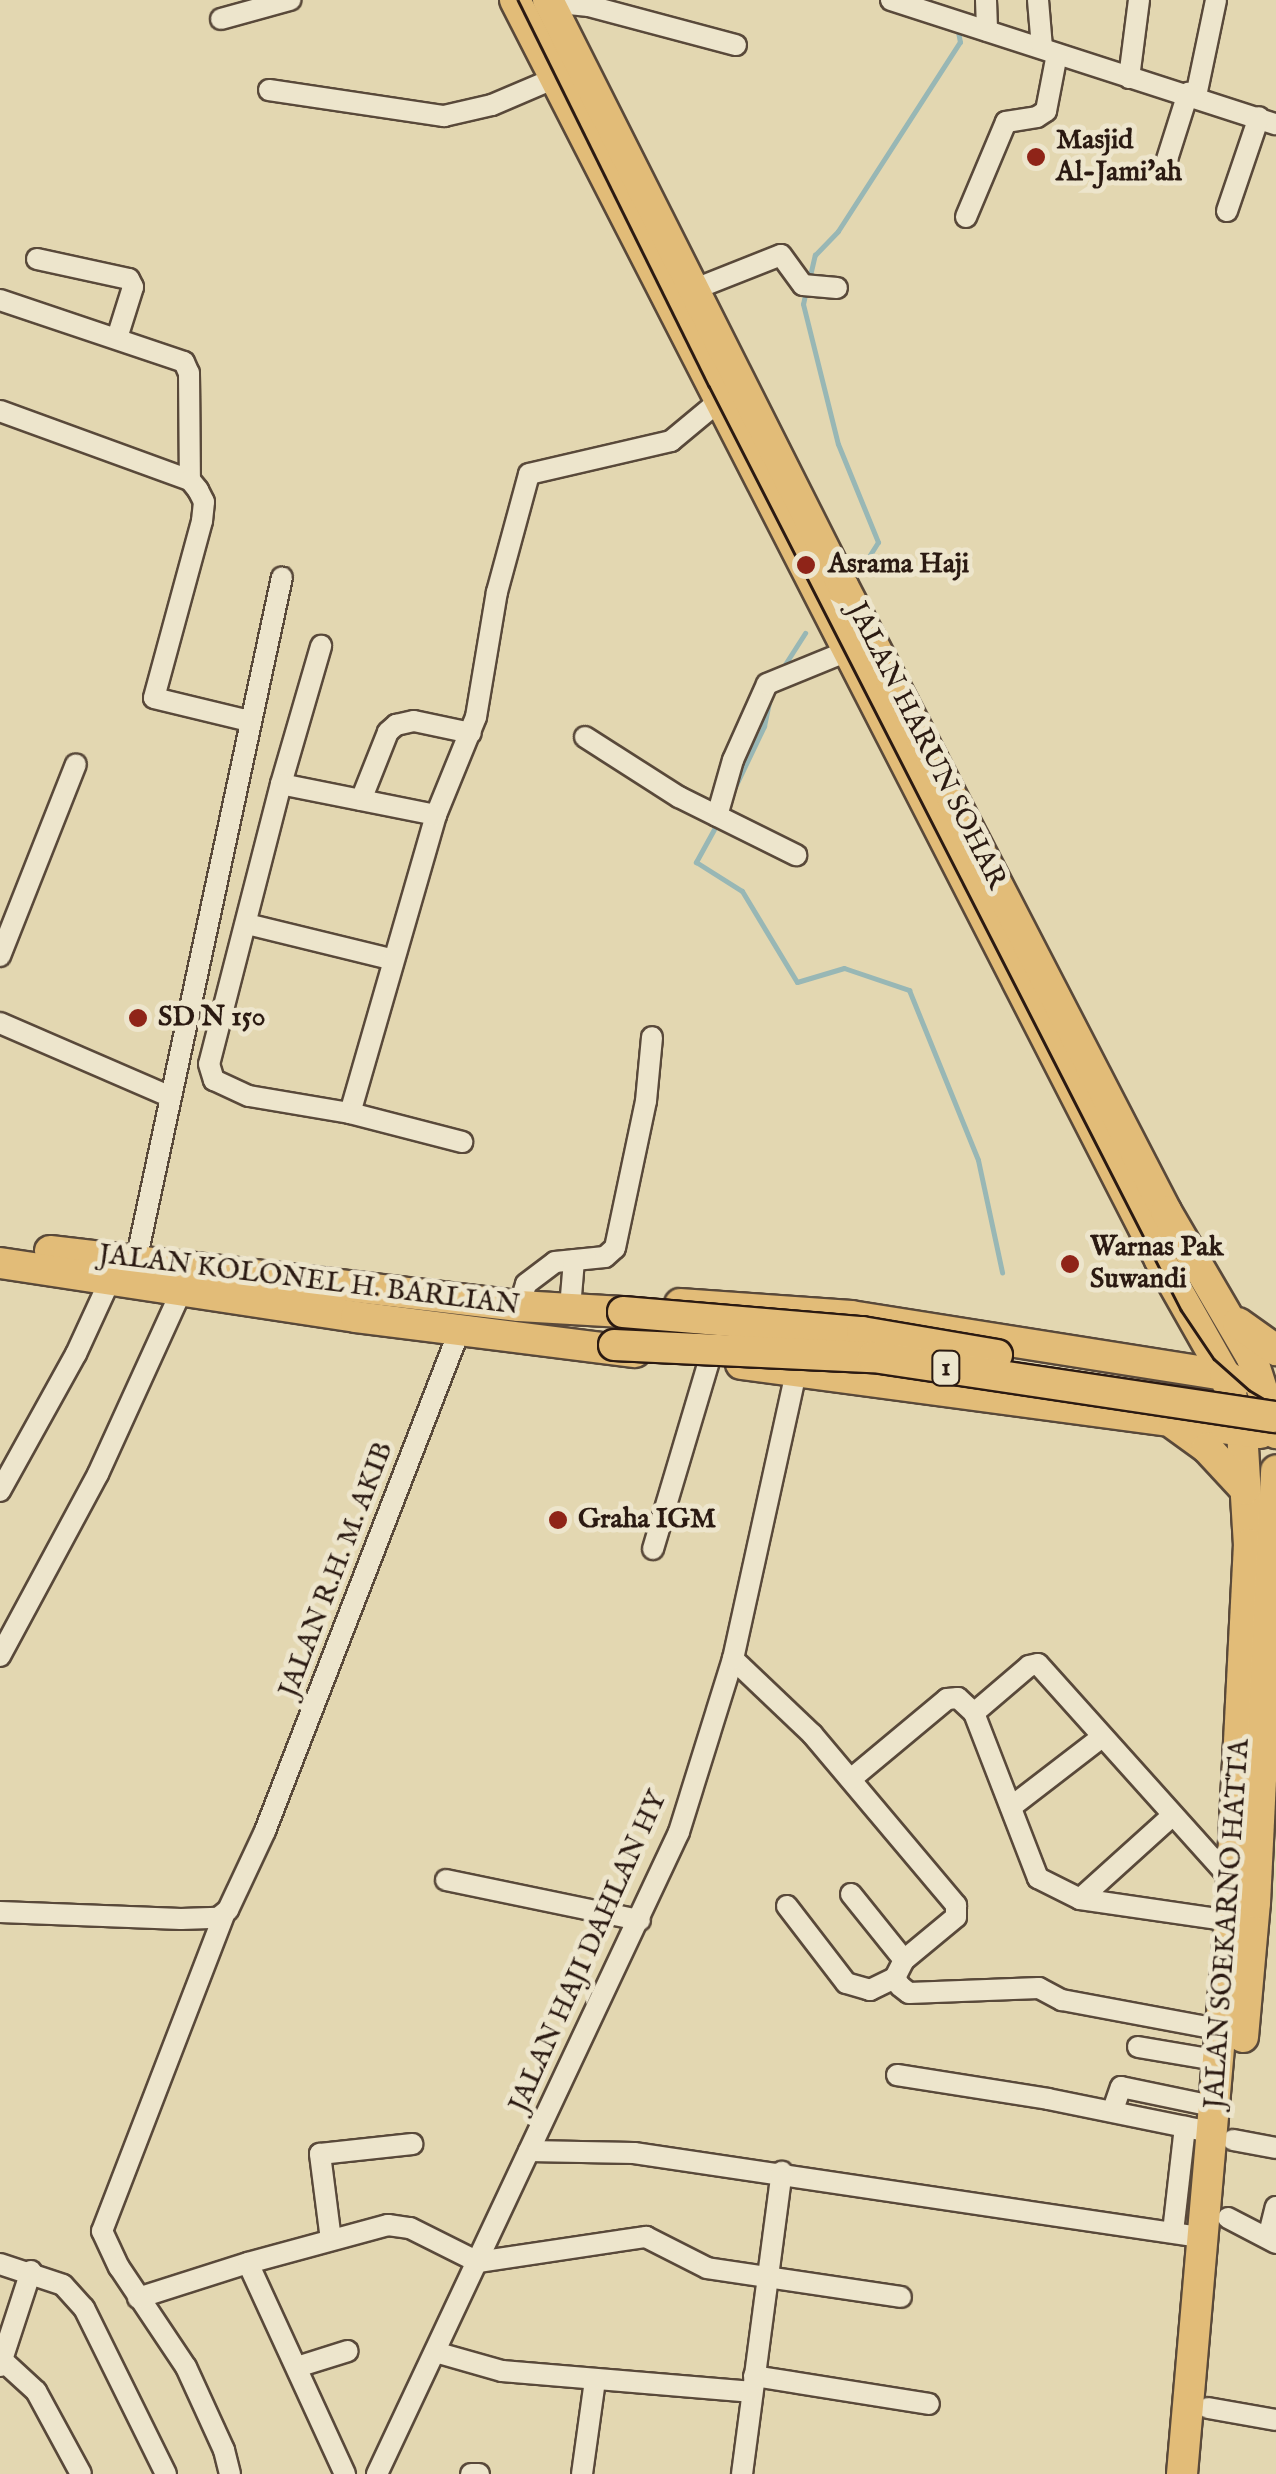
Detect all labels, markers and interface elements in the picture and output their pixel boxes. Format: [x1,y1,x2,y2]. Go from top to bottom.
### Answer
place label: Masjid Al-Jami'ah [1056,124,1182,190]
marker: Masjid Al-Jami'ah [1025,146,1047,168]
place label: Asrama Haji [828,548,969,582]
marker: Asrama Haji [793,552,819,578]
street label: JALAN HARUN SOHAR [839,597,1013,895]
place label: SD N 150 [158,1001,266,1035]
marker: SD N 150 [127,1007,149,1029]
place label: Warnas Pak Suwandi [1090,1231,1223,1297]
street label: JALAN KOLONEL H. BARLIAN [97,1239,521,1323]
marker: Warnas Pak Suwandi [1059,1253,1081,1275]
road number: 1 [931,1348,961,1388]
street label: JALAN R.H. M. AKIB [273,1438,401,1702]
place label: Graha IGM [578,1503,716,1537]
marker: Graha IGM [547,1509,569,1531]
street label: JALAN SOEKARNO HATTA [1198,1738,1258,2110]
street label: JALAN HAJI DAHLAN HY [503,1786,675,2118]

